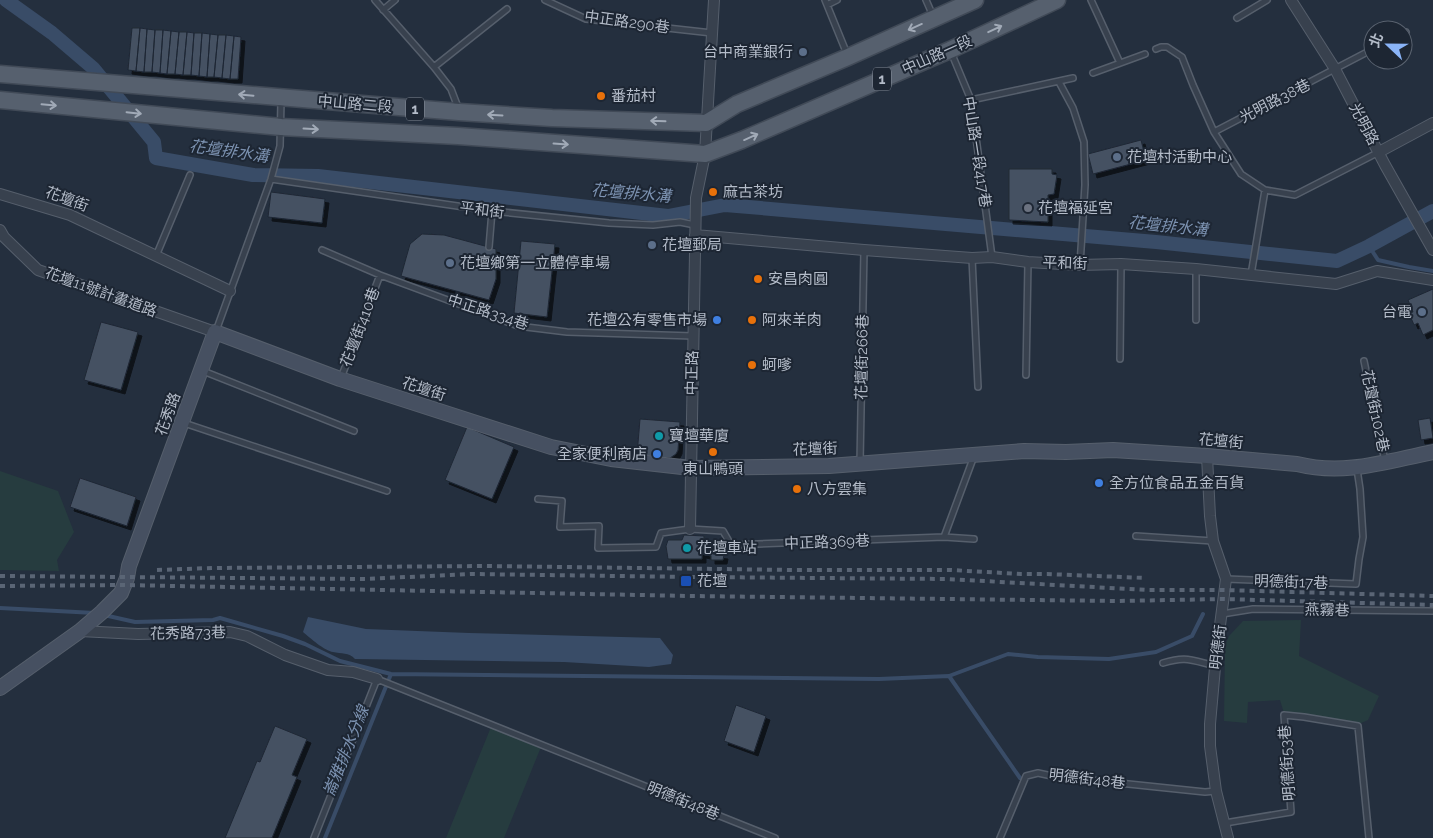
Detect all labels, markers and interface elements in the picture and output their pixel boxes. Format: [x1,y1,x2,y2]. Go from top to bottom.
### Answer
street label: 中正路290巷 [583,7,671,37]
north arrow [1363,20,1413,70]
one-way arrow [908,23,923,33]
one-way arrow [988,23,1003,33]
text: 北 [1366,31,1386,50]
street label: 中山路一段 [899,32,975,78]
place label: 台中商業銀行 [703,43,793,61]
marker: 台中商業銀行 [797,46,809,58]
road number: 1 [873,68,891,90]
street label: 光明路38巷 [1237,76,1313,126]
place label: 番茄村 [611,87,656,105]
one-way arrow [239,90,255,99]
marker: 番茄村 [595,90,607,102]
street label: 中山路二段 [317,92,393,116]
street label: 中山路一段417巷 [959,95,995,209]
road number: 1 [406,98,424,120]
one-way arrow [40,100,56,110]
street label: 光明路 [1345,100,1383,148]
one-way arrow [125,108,141,118]
one-way arrow [488,110,504,119]
one-way arrow [650,117,666,126]
one-way arrow [303,124,319,133]
one-way arrow [743,131,758,141]
water label: 花壇排水溝 [188,136,272,166]
one-way arrow [552,139,568,148]
place label: 花壇村活動中心 [1127,148,1232,166]
marker: 花壇村活動中心 [1111,151,1123,163]
water label: 花壇排水溝 [590,180,674,206]
street label: 花壇街 [43,183,91,215]
place label: 麻古茶坊 [723,183,783,201]
marker: 麻古茶坊 [707,186,719,198]
street label: 平和街 [459,198,505,222]
place label: 花壇福延宮 [1038,199,1113,217]
marker: 花壇福延宮 [1022,202,1034,214]
water label: 花壇排水溝 [1127,212,1211,240]
place label: 花壇郵局 [662,236,722,254]
marker: 花壇郵局 [646,239,658,251]
street label: 平和街 [1042,253,1088,273]
place label: 花壇鄉第一立體停車場 [460,254,610,272]
marker: 花壇鄉第一立體停車場 [444,257,456,269]
street label: 花壇11號計畫道路 [43,263,159,321]
place label: 安昌肉圓 [768,270,828,288]
marker: 安昌肉圓 [752,273,764,285]
street label: 花壇街410巷 [337,285,383,369]
street label: 中正路334巷 [445,290,531,334]
place label: 台電 [1382,303,1412,321]
marker: 台電 [1416,306,1428,318]
place label: 花壇公有零售市場 [587,311,707,329]
place label: 阿來羊肉 [762,311,822,329]
marker: 花壇公有零售市場 [711,314,723,326]
marker: 阿來羊肉 [746,314,758,326]
street label: 花壇街266巷 [852,314,872,400]
street label: 中正路 [683,350,701,396]
place label: 蚵嗲 [762,356,792,374]
marker: 蚵嗲 [746,359,758,371]
street label: 花壇街102巷 [1358,368,1392,454]
street label: 花壇街 [400,373,448,405]
street label: 花秀路 [152,390,184,438]
place label: 寶壇華廈 [669,427,729,445]
marker: 寶壇華廈 [653,430,665,442]
street label: 花壇街 [1198,430,1244,452]
street label: 花壇街 [792,439,838,459]
place label: 全家便利商店 [557,445,647,463]
marker: 東山鴨頭 [707,446,719,458]
marker: 全家便利商店 [651,448,663,460]
place label: 東山鴨頭 [683,460,743,478]
place label: 全方位食品五金百貨 [1109,474,1244,492]
marker: 全方位食品五金百貨 [1093,477,1105,489]
place label: 八方雲集 [807,480,867,498]
marker: 八方雲集 [791,483,803,495]
street label: 中正路369巷 [784,532,870,552]
place label: 花壇車站 [697,539,757,557]
marker: 花壇車站 [681,542,693,554]
place label: 花壇 [697,572,727,590]
street label: 明德街17巷 [1254,572,1328,592]
marker: 花壇 [679,574,693,588]
street label: 燕霧巷 [1304,601,1350,619]
street label: 花秀路73巷 [150,623,226,643]
street label: 明德街 [1206,624,1230,670]
water label: 崙雅排水分線 [319,701,374,799]
street label: 明德街53巷 [1275,724,1299,802]
street label: 明德街48巷 [1048,765,1126,793]
street label: 明德街48巷 [644,778,722,824]

